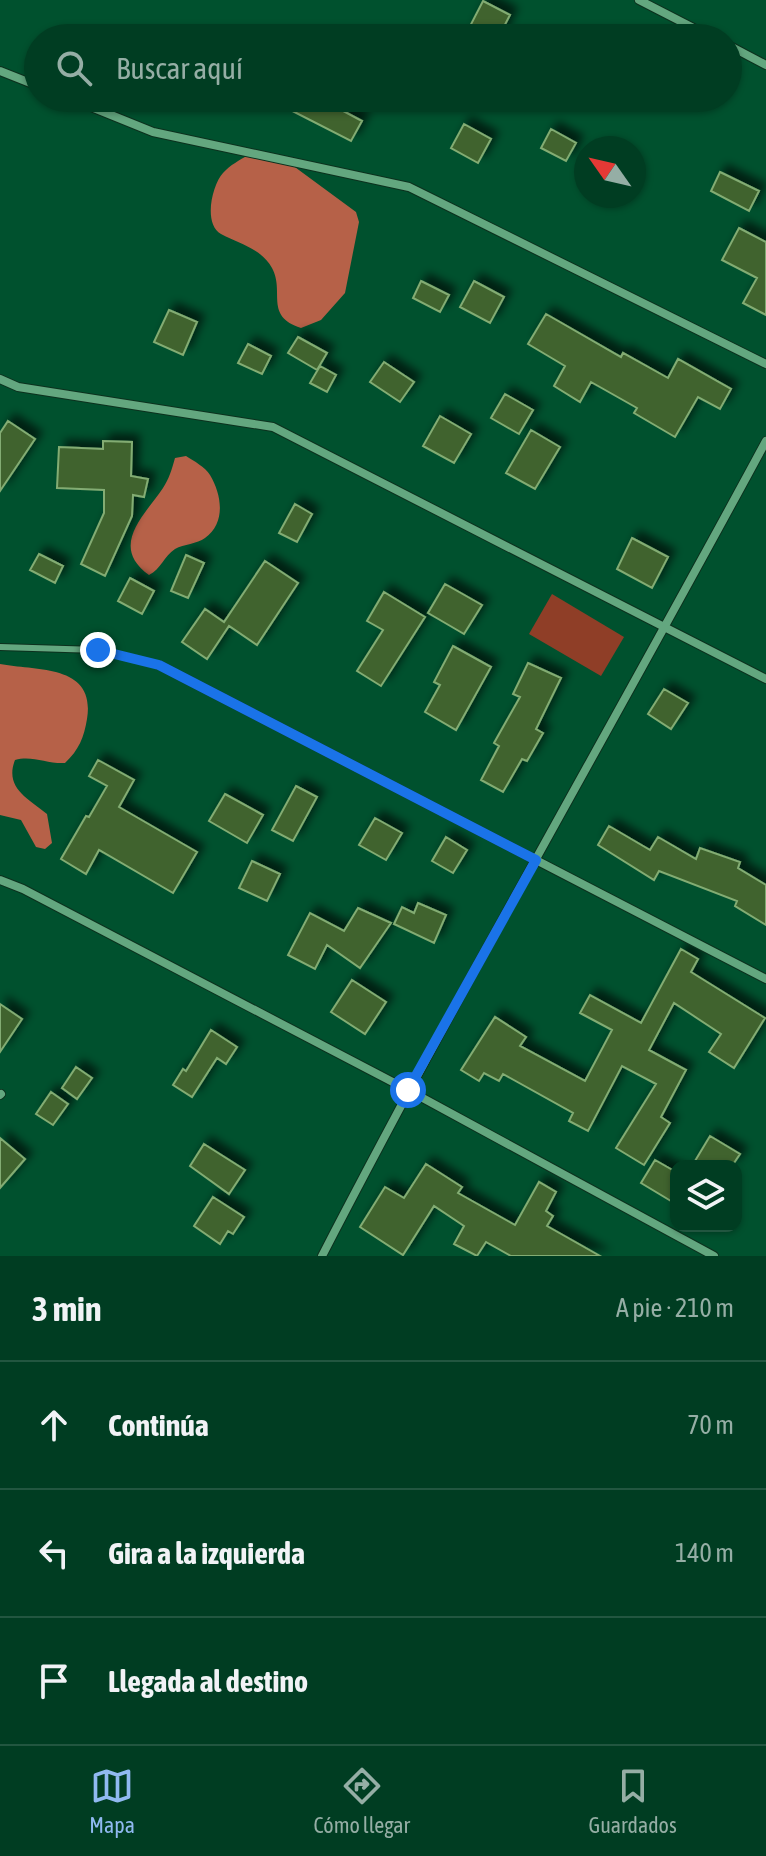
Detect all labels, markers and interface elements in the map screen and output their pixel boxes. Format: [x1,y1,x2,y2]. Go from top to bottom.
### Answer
search box [24,24,742,112]
icon: search [52,46,96,90]
text: Buscar aquí [116,51,243,85]
north arrow [574,136,646,208]
route end [80,632,116,668]
route start [390,1072,426,1108]
map controls [670,1160,742,1232]
button: layers [670,1160,742,1232]
text: 3 min [32,1289,101,1328]
text: A pie · 210 m [616,1293,734,1323]
icon: ahead [32,1403,76,1447]
text: Continúa [108,1408,209,1442]
text: 70 m [687,1410,734,1440]
icon: left [32,1531,76,1575]
text: Gira a la izquierda [108,1536,305,1570]
text: 140 m [675,1538,734,1568]
icon: arrive [32,1659,76,1703]
text: Llegada al destino [108,1664,308,1698]
tab: Mapa [89,1764,135,1838]
tab: Cómo llegar [313,1764,410,1838]
tab: Guardados [589,1764,677,1838]

